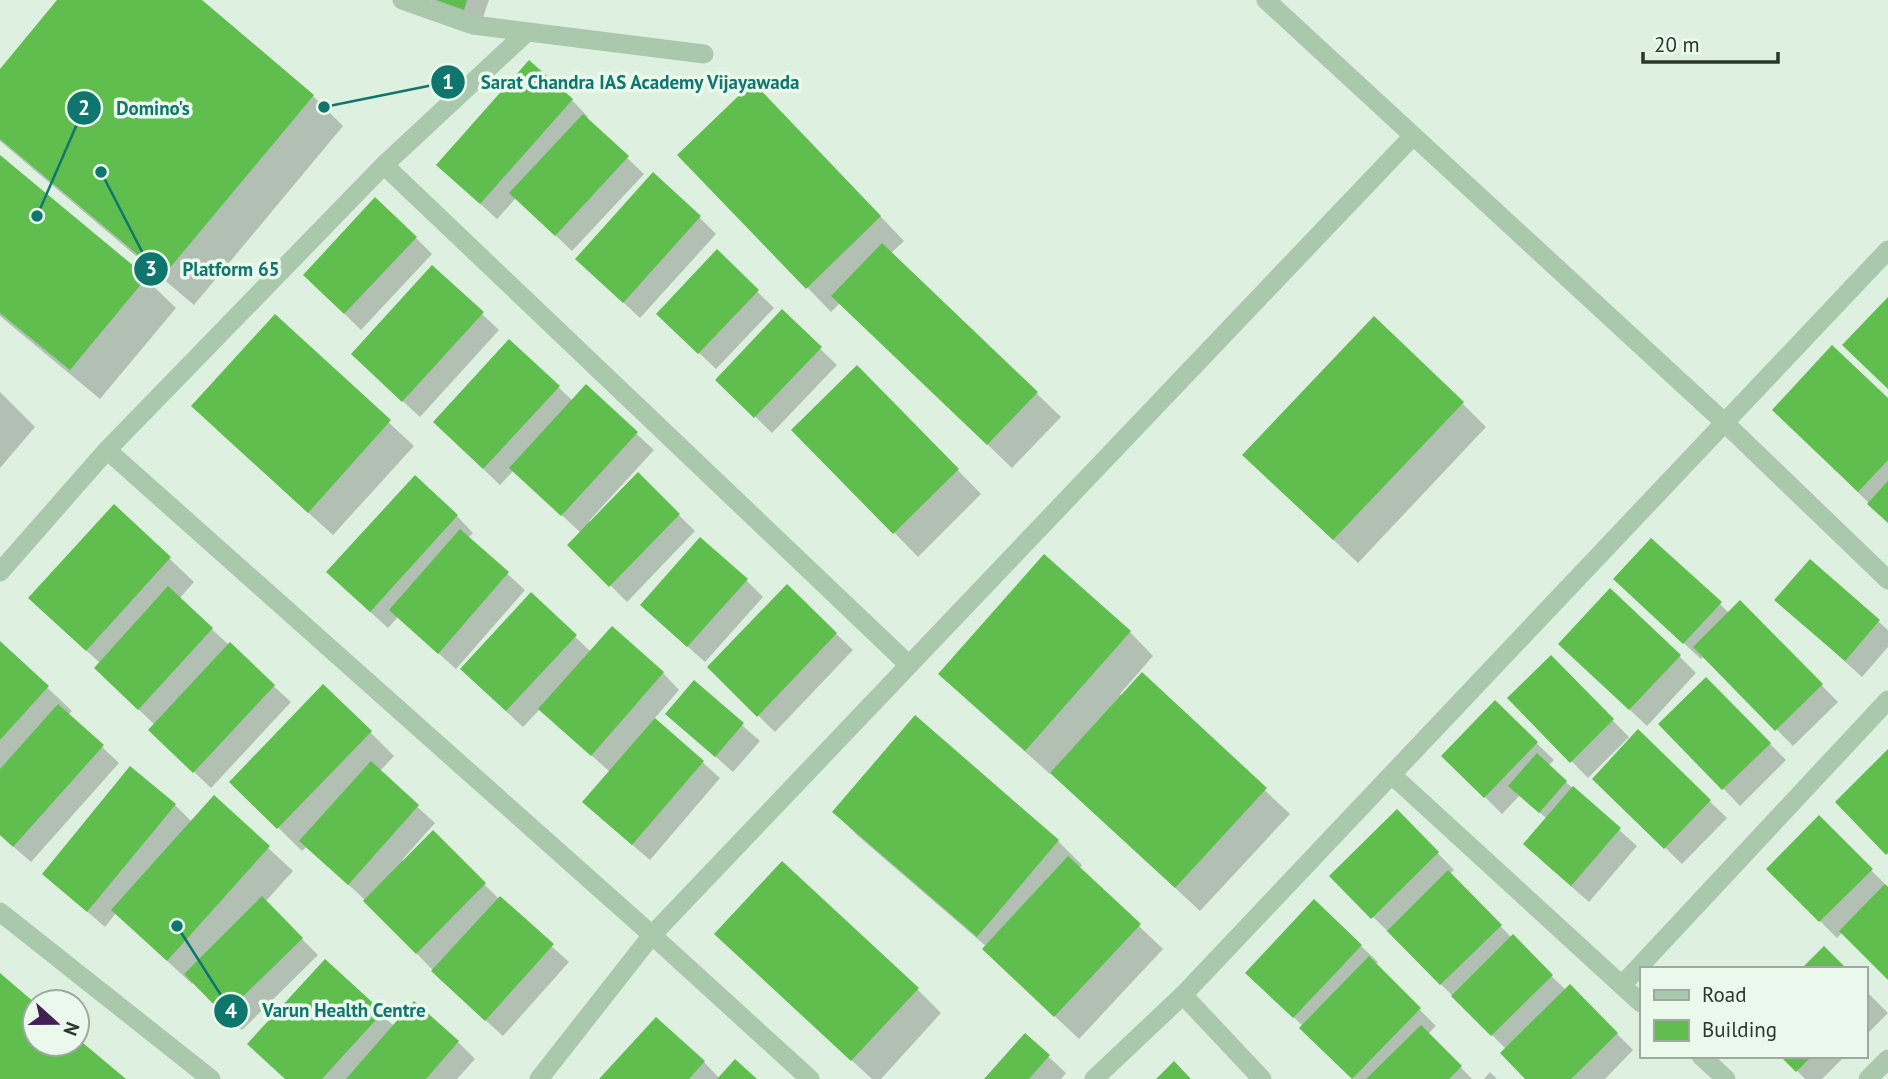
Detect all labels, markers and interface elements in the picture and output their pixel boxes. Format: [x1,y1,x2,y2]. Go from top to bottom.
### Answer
scale bar [1643,21,1778,65]
text: 20 m [1654,31,1700,58]
callout: Sarat Chandra IAS Academy Vijayawada [430,62,814,102]
text: 1 [442,68,454,95]
text: Sarat Chandra IAS Academy Vijayawada [481,70,799,94]
callout: Domino's [67,88,203,128]
text: 2 [78,94,90,121]
text: Domino's [116,96,190,120]
callout: Platform 65 [133,249,293,289]
text: 3 [145,255,157,282]
text: Platform 65 [182,257,280,281]
legend [1640,967,1867,1058]
text: Road [1702,981,1746,1008]
north arrow [21,988,91,1058]
callout: Varun Health Centre [213,991,440,1031]
text: 4 [225,997,237,1024]
text: Varun Health Centre [261,998,426,1022]
text: Building [1702,1016,1777,1043]
text: N [58,1019,85,1039]

